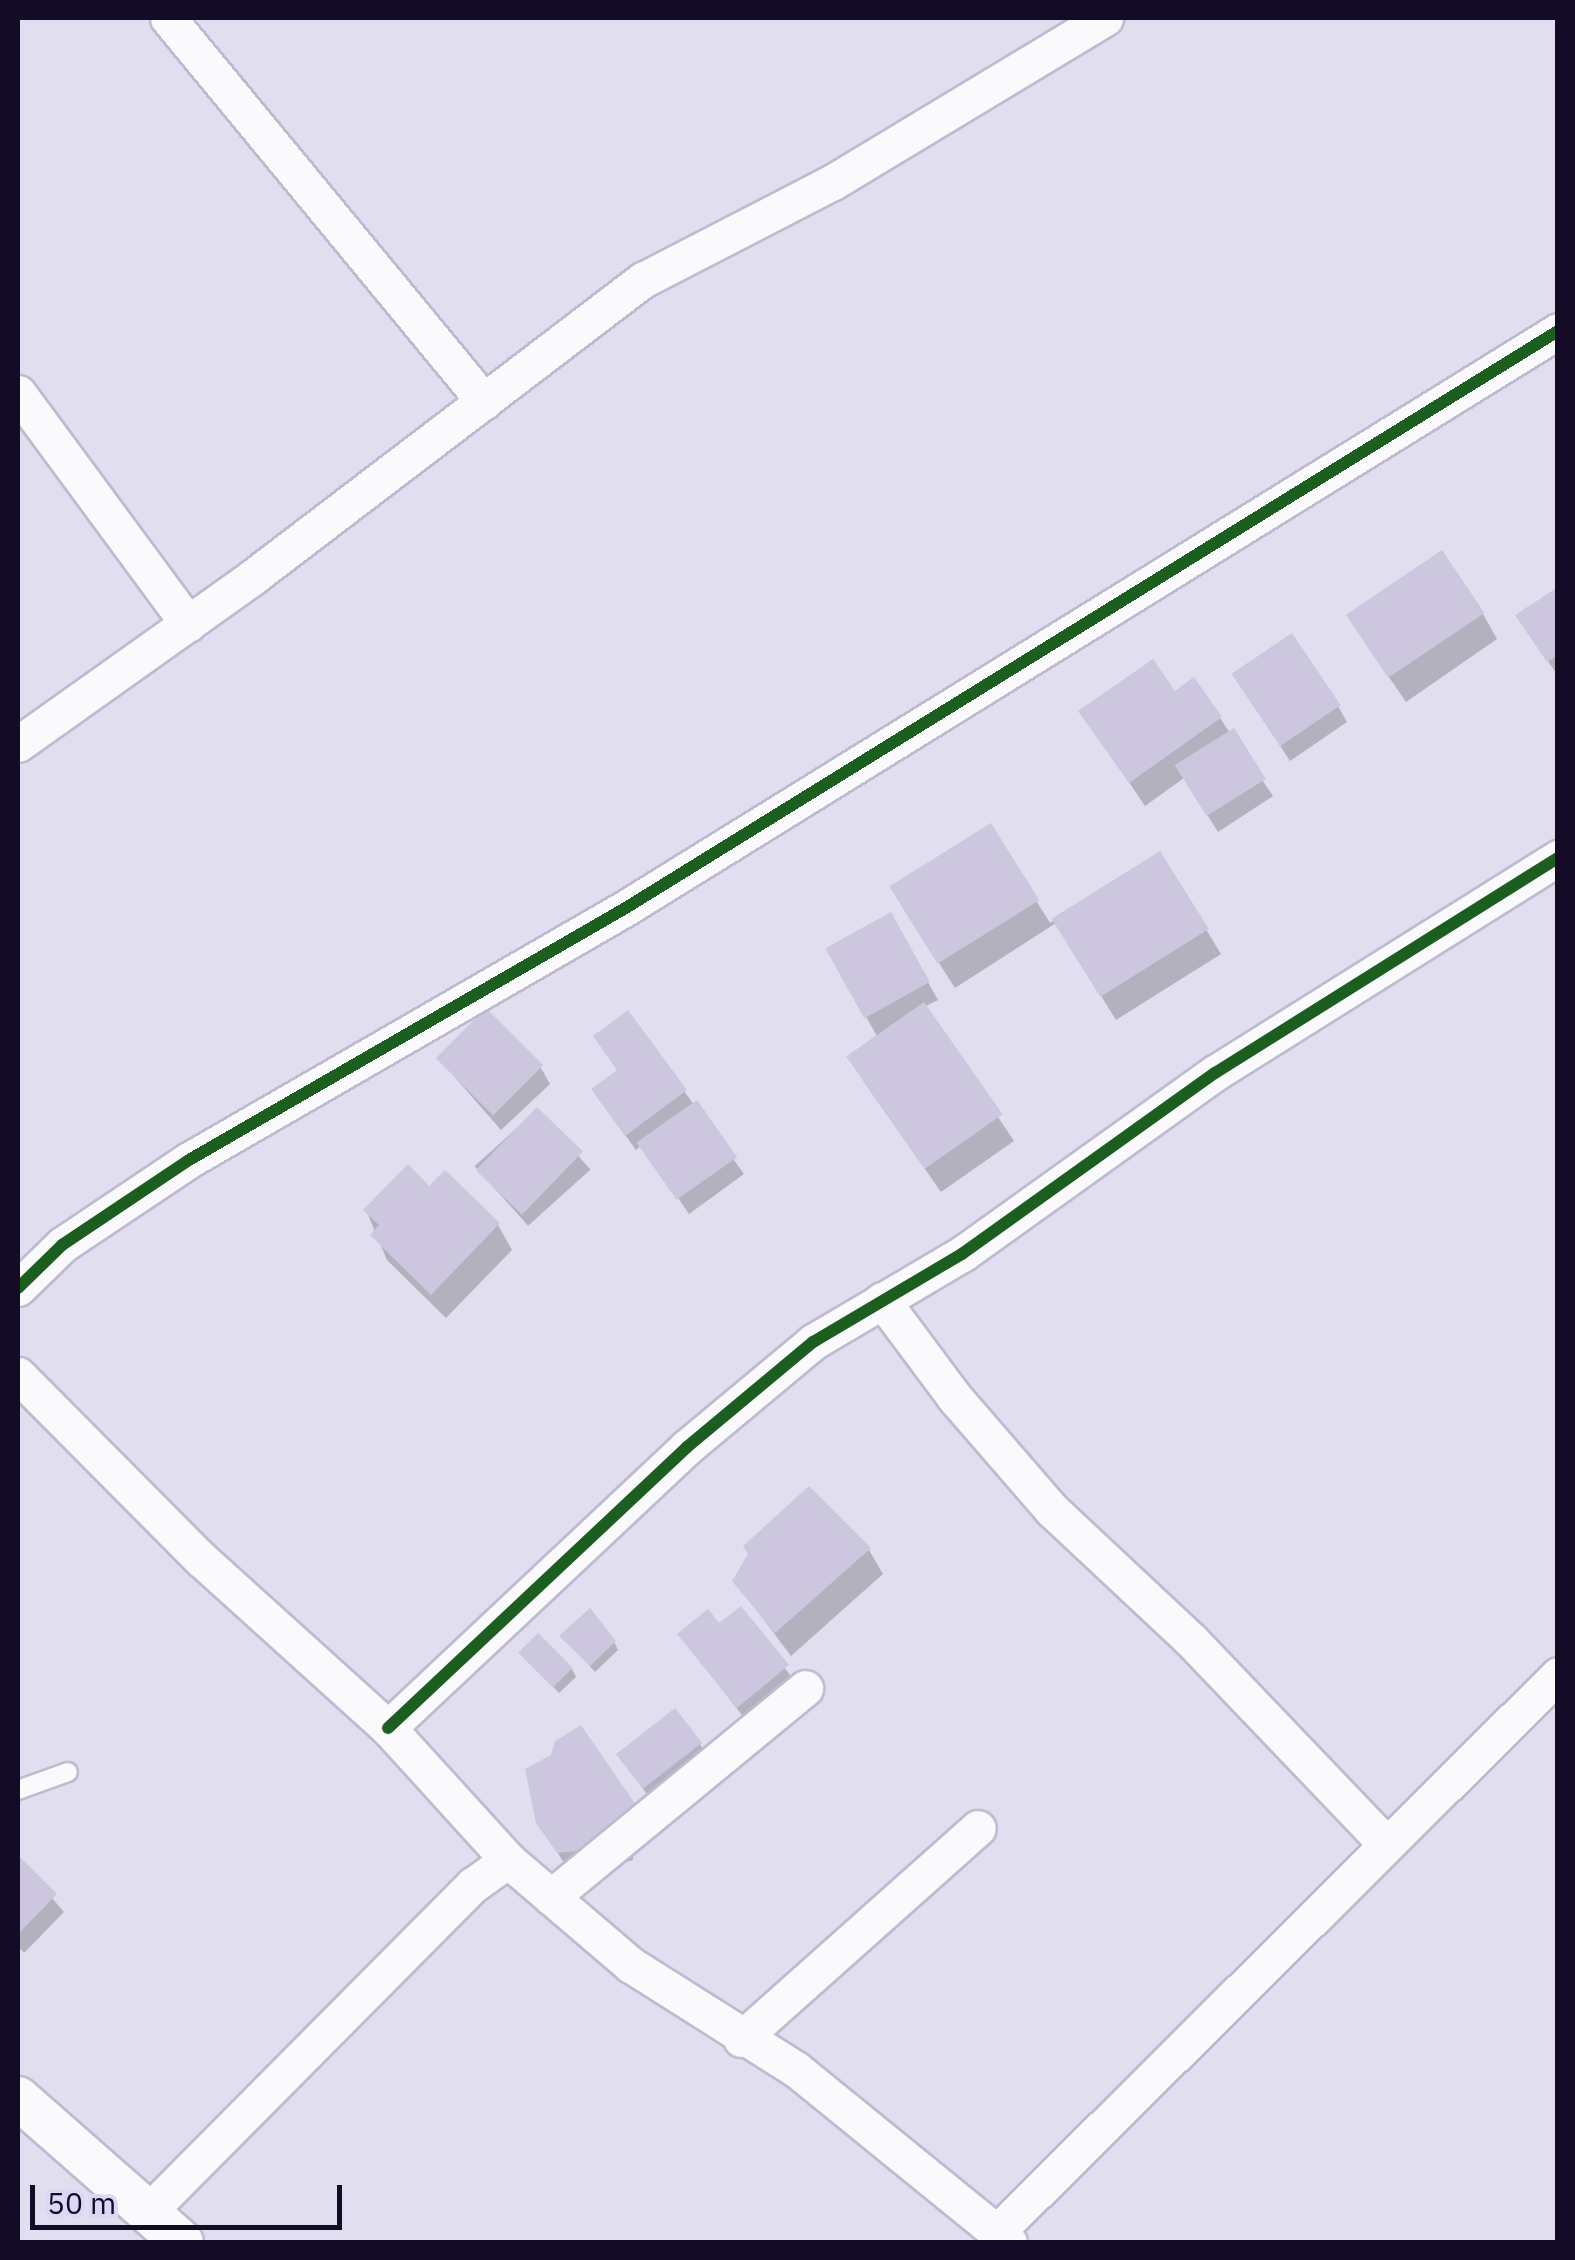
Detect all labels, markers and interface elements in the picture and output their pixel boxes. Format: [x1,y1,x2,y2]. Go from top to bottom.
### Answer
scale bar [35,2165,348,2227]
text: 50 m [47,2183,116,2222]

